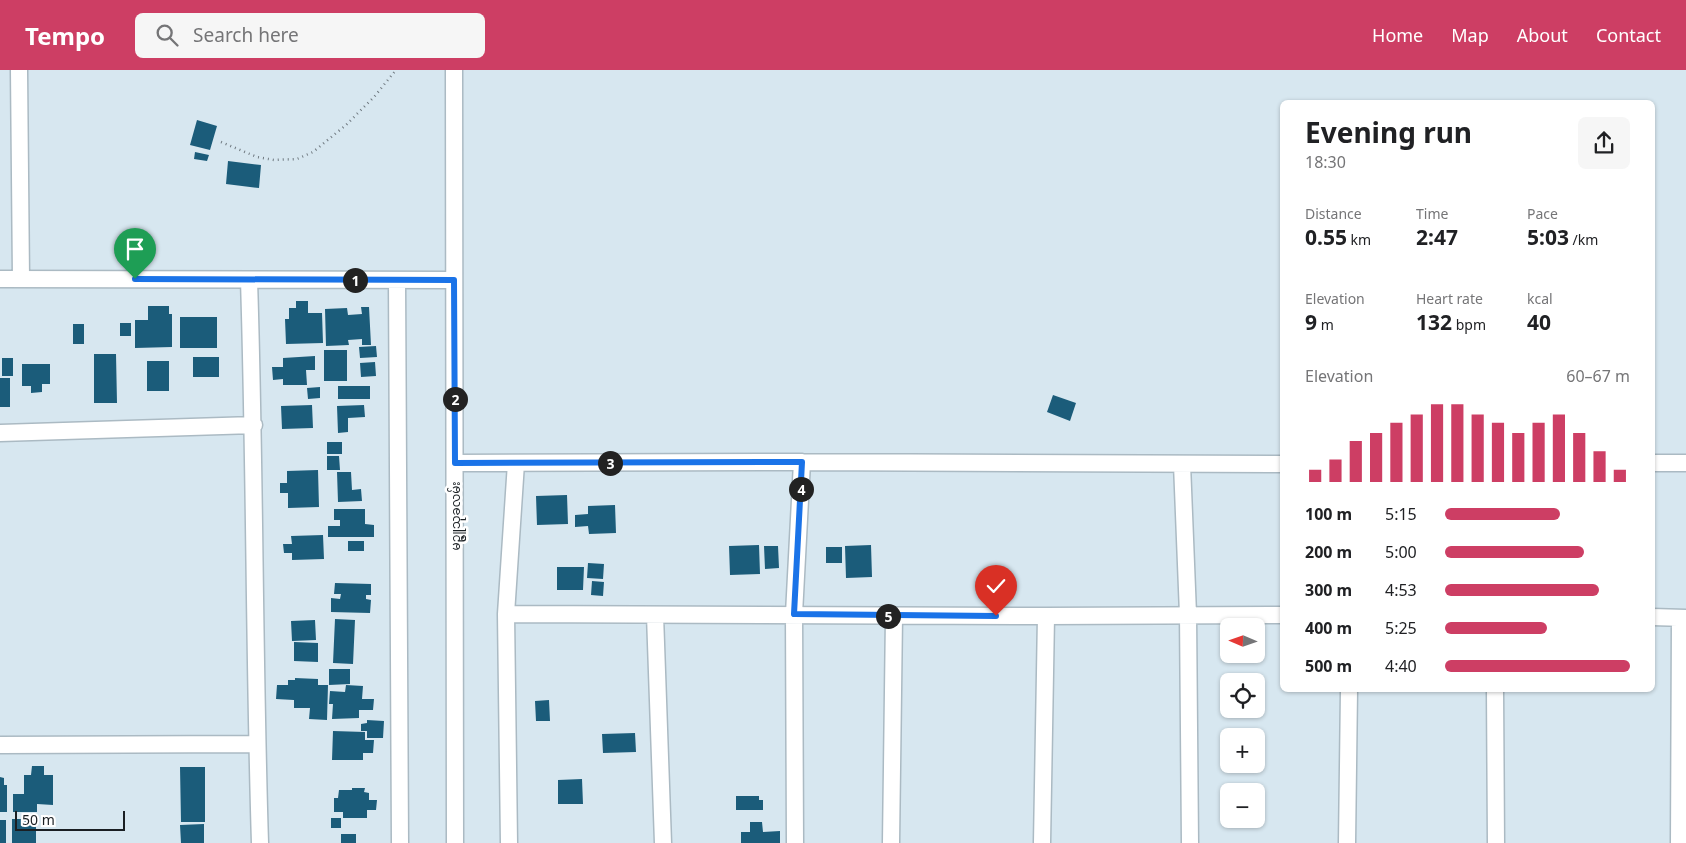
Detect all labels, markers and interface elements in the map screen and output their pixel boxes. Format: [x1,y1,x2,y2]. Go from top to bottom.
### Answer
search box [135,13,485,58]
text: Tempo [25,19,105,52]
icon: search [153,21,181,49]
text: Search here [193,22,299,48]
text: Home [1372,23,1423,47]
text: Map [1451,23,1489,47]
text: About [1517,23,1568,47]
text: Contact [1596,23,1661,47]
text: Evening run [1305,113,1472,151]
button: share [1578,117,1630,169]
text: 18:30 [1305,151,1346,173]
text: Distance [1305,204,1362,223]
text: Time [1416,204,1448,223]
text: Pace [1527,204,1558,223]
text: 0.55 [1305,223,1347,251]
text: 2:47 [1416,223,1458,251]
text: 5:03 [1527,223,1569,251]
pin [114,228,156,279]
text: km [1347,230,1371,249]
text: /km [1569,230,1598,249]
icon: arrive [121,235,149,263]
pin: 1 [342,268,368,292]
text: 1 [351,271,360,290]
text: Elevation [1305,289,1365,308]
text: Heart rate [1416,289,1483,308]
text: kcal [1527,289,1553,308]
text: 9 [1305,308,1317,336]
text: 132 [1416,308,1452,336]
text: 40 [1527,308,1551,336]
text: m [1317,315,1334,334]
text: bpm [1452,315,1486,334]
text: Elevation [1305,365,1373,387]
text: 60–67 m [1566,365,1630,387]
pin: 2 [442,386,468,412]
text: 2 [451,390,460,409]
pin: 3 [598,450,622,476]
text: 3 [606,454,615,473]
pin: 4 [788,476,814,502]
text: 4 [797,480,806,499]
street label: မဥ္ဇူသုခလမ်း [447,482,466,551]
text: 100 m [1305,503,1352,525]
text: 5:15 [1385,503,1417,525]
text: 200 m [1305,541,1352,563]
text: 5:00 [1385,541,1417,563]
pin [975,565,1017,616]
icon: check [982,572,1010,600]
text: 300 m [1305,579,1352,601]
text: 4:53 [1385,579,1417,601]
pin: 5 [876,604,900,628]
text: 5 [884,607,893,626]
text: 400 m [1305,617,1352,639]
text: 5:25 [1385,617,1417,639]
north arrow [1220,618,1265,662]
map controls [1220,618,1265,828]
text: 500 m [1305,655,1352,677]
text: 4:40 [1385,655,1417,677]
button: locate [1220,673,1265,718]
button: + [1220,728,1265,773]
button: − [1220,783,1265,828]
scale bar [15,808,125,831]
text: 50 m [22,810,55,829]

